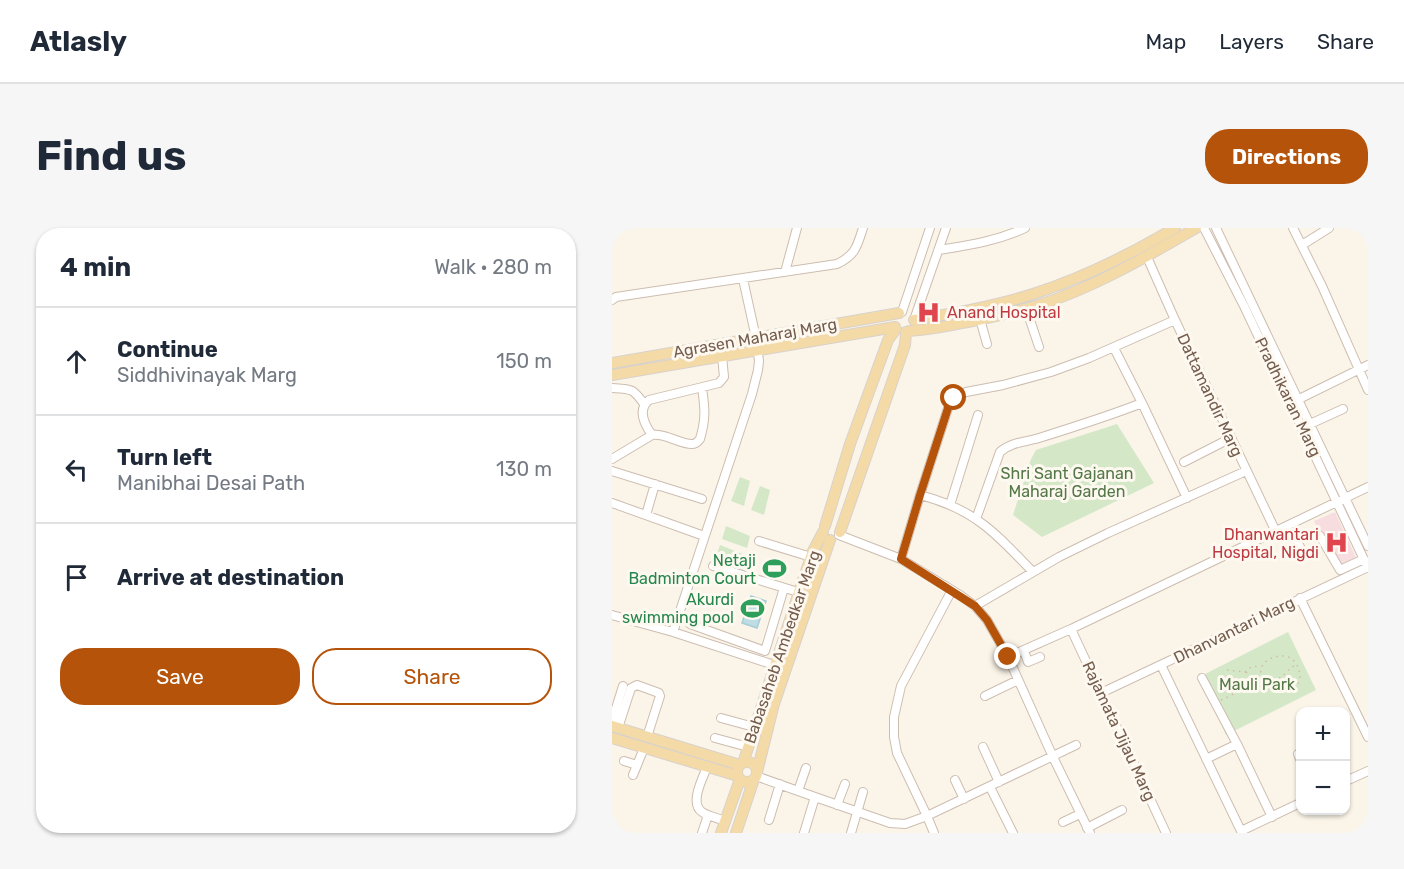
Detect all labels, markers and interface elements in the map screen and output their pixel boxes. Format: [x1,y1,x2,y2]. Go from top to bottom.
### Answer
text: Atlasly [30,25,127,58]
text: Map [1145,29,1186,54]
text: Layers [1219,29,1284,54]
text: Share [1317,29,1374,54]
button: Directions [1205,129,1368,184]
text: Find us [36,131,187,181]
text: 4 min [60,252,131,283]
text: Walk · 280 m [434,255,552,279]
hospital icon: Anand Hospital [916,299,942,325]
place label: Anand Hospital [947,303,1061,322]
street label: Agrasen Maharaj Marg [672,314,838,362]
street label: Dattamandir Marg [1173,330,1247,460]
street label: Pradhikaran Marg [1251,334,1325,460]
text: Continue [117,336,218,363]
icon: ahead [60,345,93,378]
text: 150 m [496,349,552,373]
text: Siddhivinayak Marg [117,363,297,387]
route start [940,384,966,410]
text: Turn left [117,444,212,471]
icon: left [60,453,93,486]
text: 130 m [496,457,552,481]
park label: Shri Sant Gajanan Maharaj Garden [1000,464,1134,501]
text: Manibhai Desai Path [117,471,305,495]
place label: Dhanwantari Hospital, Nigdi [1212,525,1319,562]
hospital icon: Dhanwantari Hospital, Nigdi [1324,530,1350,556]
street label: Babasaheb Ambedkar Marg [740,548,824,746]
place label: Netaji Badminton Court [628,551,756,588]
sports icon: Netaji Badminton Court [761,556,787,582]
icon: arrive [60,561,93,594]
text: Arrive at destination [117,564,344,591]
place label: Akurdi swimming pool [622,590,734,627]
street label: Dhanvantari Marg [1171,593,1297,667]
sports icon: Akurdi swimming pool [739,595,765,621]
route end [994,643,1020,669]
button: Save [60,648,300,705]
button: Share [312,648,552,705]
street label: Rajamata Jijau Marg [1078,658,1160,804]
park label: Mauli Park [1219,675,1296,694]
map controls [1296,707,1350,815]
button: + [1296,707,1350,761]
button: − [1296,761,1350,815]

